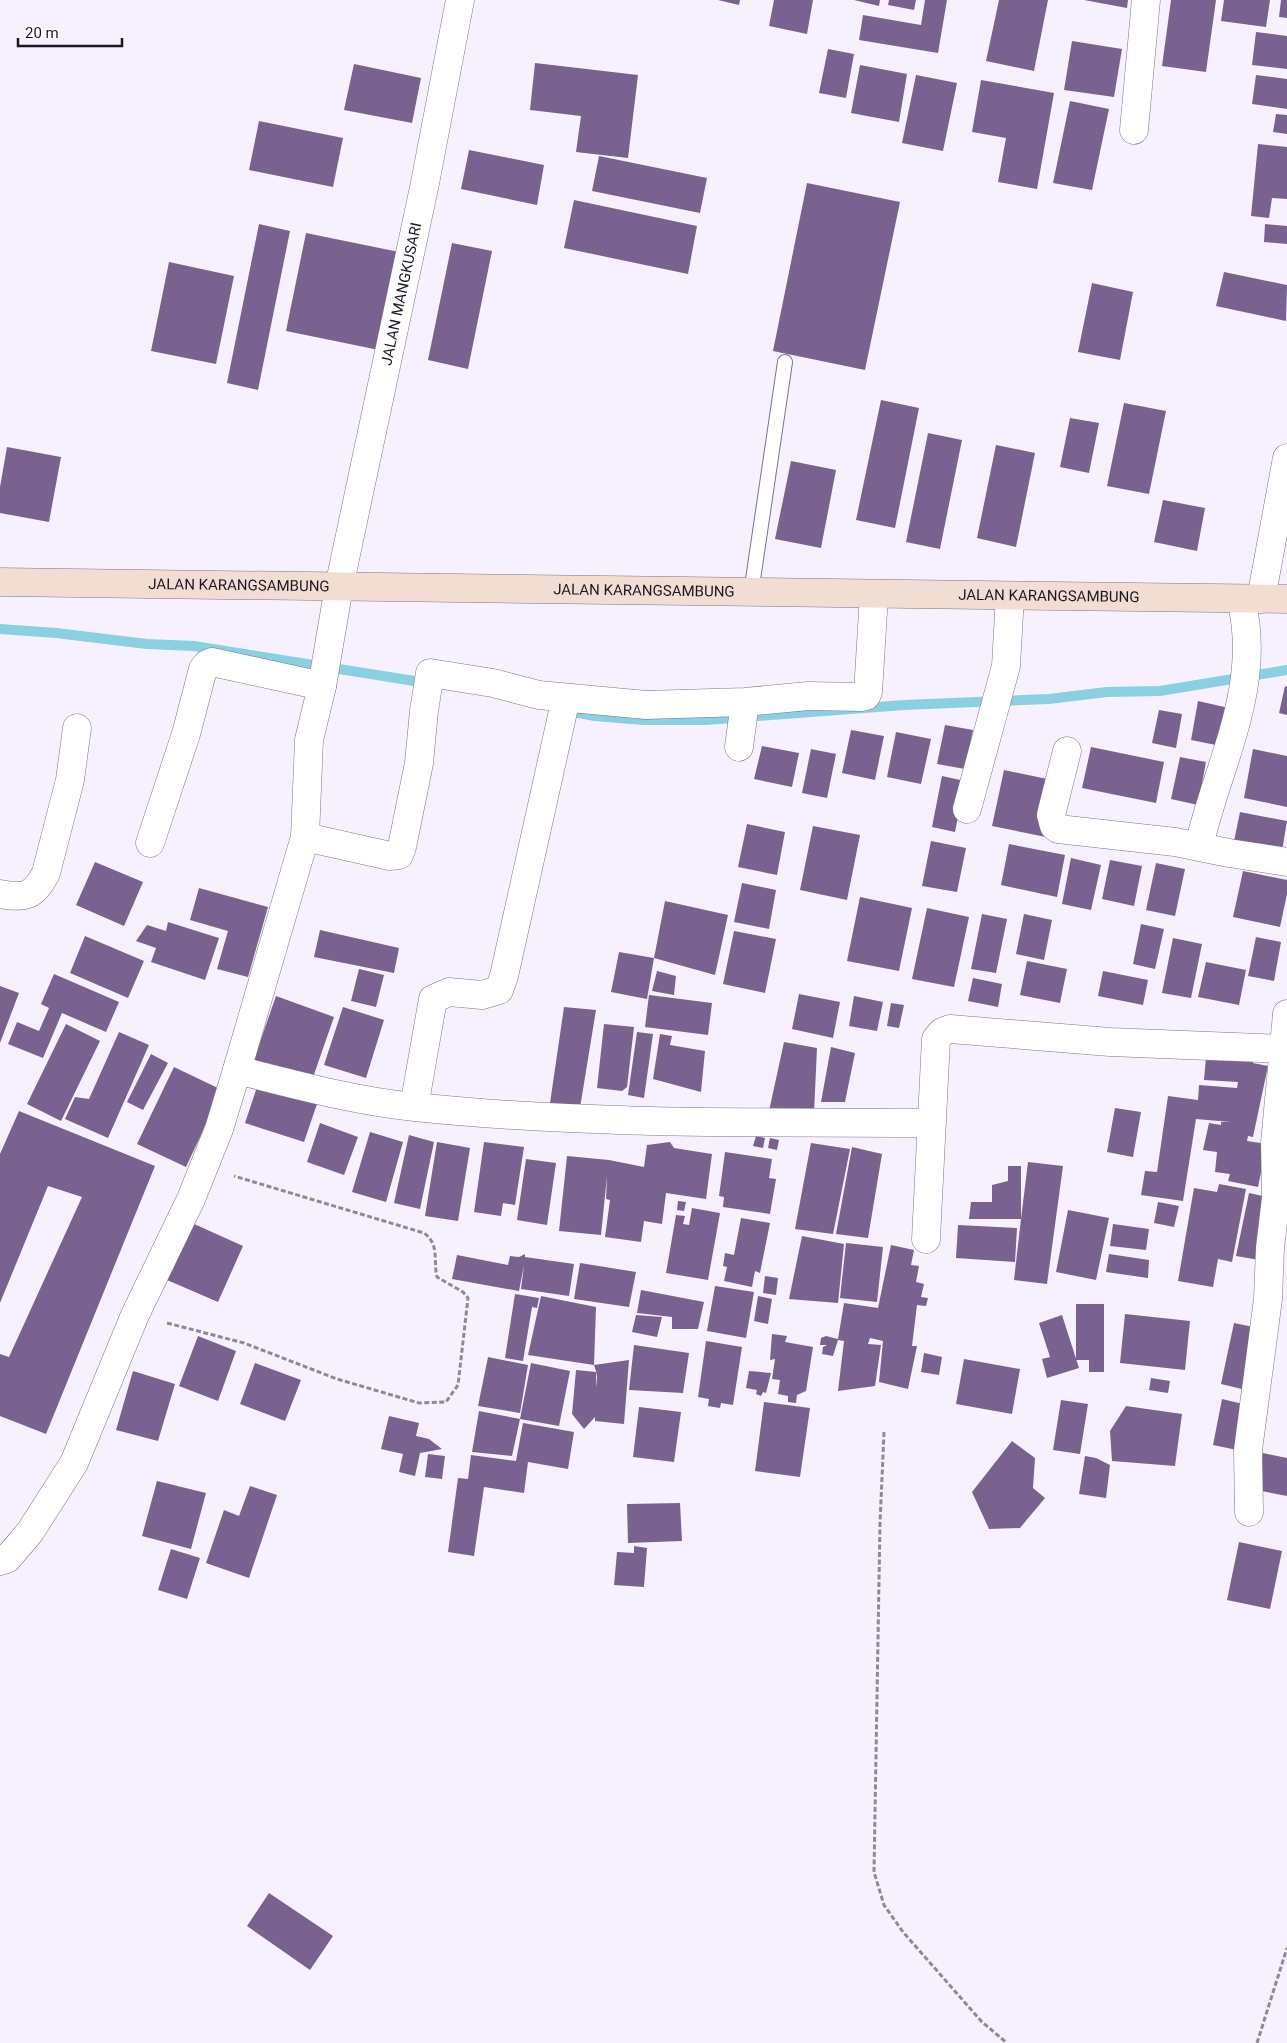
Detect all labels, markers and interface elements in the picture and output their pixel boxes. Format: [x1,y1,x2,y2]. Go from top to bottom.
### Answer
scale bar [18,15,121,47]
text: 20 m [25,24,59,42]
street label: JALAN MANGKUSARI [377,221,425,367]
street label: JALAN KARANGSAMBUNG [148,575,330,595]
street label: JALAN KARANGSAMBUNG [553,580,735,601]
street label: JALAN KARANGSAMBUNG [958,586,1140,606]

